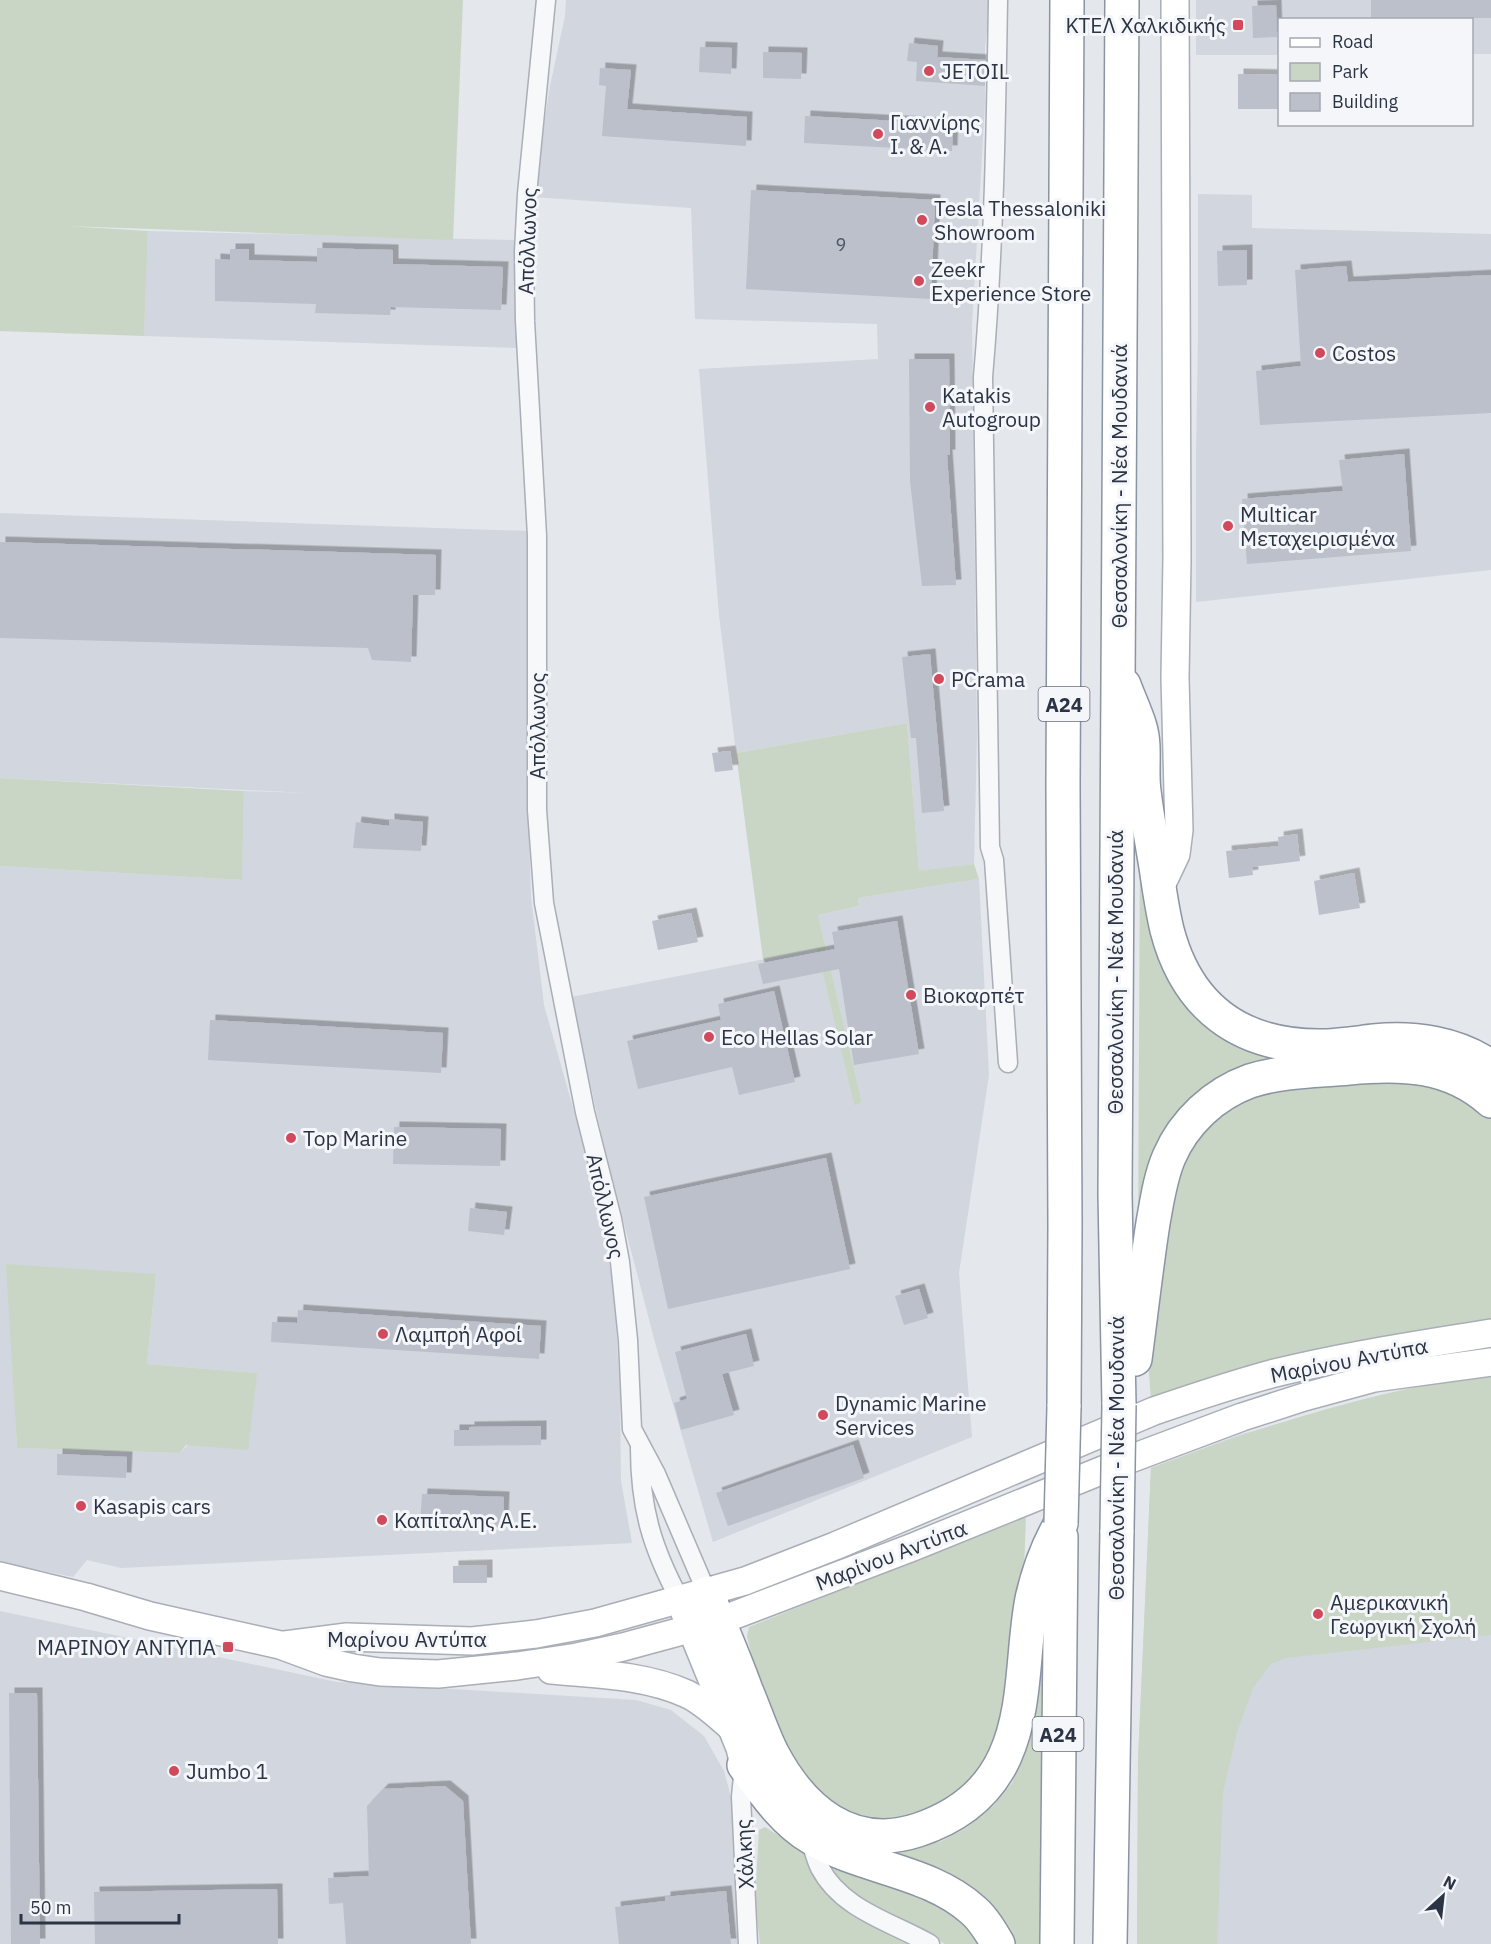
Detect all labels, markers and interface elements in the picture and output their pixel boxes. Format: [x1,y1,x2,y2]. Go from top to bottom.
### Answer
place label: ΚΤΕΛ Χαλκιδικής [1065,11,1226,39]
marker: ΚΤΕΛ Χαλκιδικής [1231,18,1245,32]
legend [1278,18,1473,126]
text: Road [1332,30,1373,53]
place label: JETOIL [941,57,1009,85]
text: Park [1332,60,1369,83]
marker: JETOIL [922,64,936,78]
text: Building [1332,90,1399,113]
place label: Γιαννίρης Ι. & Α. [890,108,980,160]
marker: Γιαννίρης Ι. & Α. [871,127,885,141]
street label: Απόλλωνος [511,187,543,295]
place label: Tesla Thessaloniki Showroom [934,194,1106,246]
marker: Tesla Thessaloniki Showroom [915,213,929,227]
house number: 9 [836,233,846,256]
place label: Zeekr Experience Store [931,255,1091,307]
marker: Zeekr Experience Store [912,274,926,288]
place label: Costos [1332,339,1396,367]
street label: Θεσσαλονίκη - Νέα Μουδανιά [1105,344,1133,628]
marker: Costos [1313,346,1327,360]
place label: Katakis Autogroup [942,381,1041,433]
marker: Katakis Autogroup [923,400,937,414]
place label: Multicar Μεταχειρισμένα [1240,500,1395,552]
marker: Multicar Μεταχειρισμένα [1221,519,1235,533]
place label: PCrama [951,665,1025,693]
street label: Απόλλωνος [523,672,551,780]
marker: PCrama [932,672,946,686]
road number: Α24 [1038,687,1090,721]
street label: Θεσσαλονίκη - Νέα Μουδανιά [1101,830,1129,1114]
place label: Βιοκαρπέτ [923,981,1025,1009]
marker: Βιοκαρπέτ [904,988,918,1002]
place label: Eco Hellas Solar [721,1023,873,1051]
marker: Eco Hellas Solar [702,1030,716,1044]
place label: Top Marine [303,1124,407,1152]
marker: Top Marine [284,1131,298,1145]
street label: Απόλλωνος [580,1151,632,1261]
street label: Θεσσαλονίκη - Νέα Μουδανιά [1102,1316,1130,1600]
place label: Λαμπρή Αφοί [395,1320,522,1348]
marker: Λαμπρή Αφοί [376,1327,390,1341]
street label: Μαρίνου Αντύπα [1268,1331,1430,1389]
place label: Dynamic Marine Services [835,1389,987,1441]
marker: Dynamic Marine Services [816,1408,830,1422]
place label: Kasapis cars [93,1492,211,1520]
marker: Kasapis cars [74,1499,88,1513]
place label: Καπίταλης Α.Ε. [394,1506,538,1534]
marker: Καπίταλης Α.Ε. [375,1513,389,1527]
street label: Μαρίνου Αντύπα [811,1513,971,1597]
place label: Αμερικανική Γεωργική Σχολή [1330,1588,1477,1640]
marker: Αμερικανική Γεωργική Σχολή [1311,1607,1325,1621]
street label: Μαρίνου Αντύπα [327,1625,487,1653]
place label: ΜΑΡΙΝΟΥ ΑΝΤΥΠΑ [37,1633,216,1661]
marker: ΜΑΡΙΝΟΥ ΑΝΤΥΠΑ [221,1640,235,1654]
road number: Α24 [1032,1717,1084,1751]
place label: Jumbo 1 [186,1757,268,1785]
marker: Jumbo 1 [167,1764,181,1778]
street label: Χάλκης [728,1818,760,1890]
north arrow [1413,1866,1473,1926]
text: N [1440,1871,1460,1894]
scale bar [21,1887,178,1925]
text: 50 m [30,1896,72,1919]

